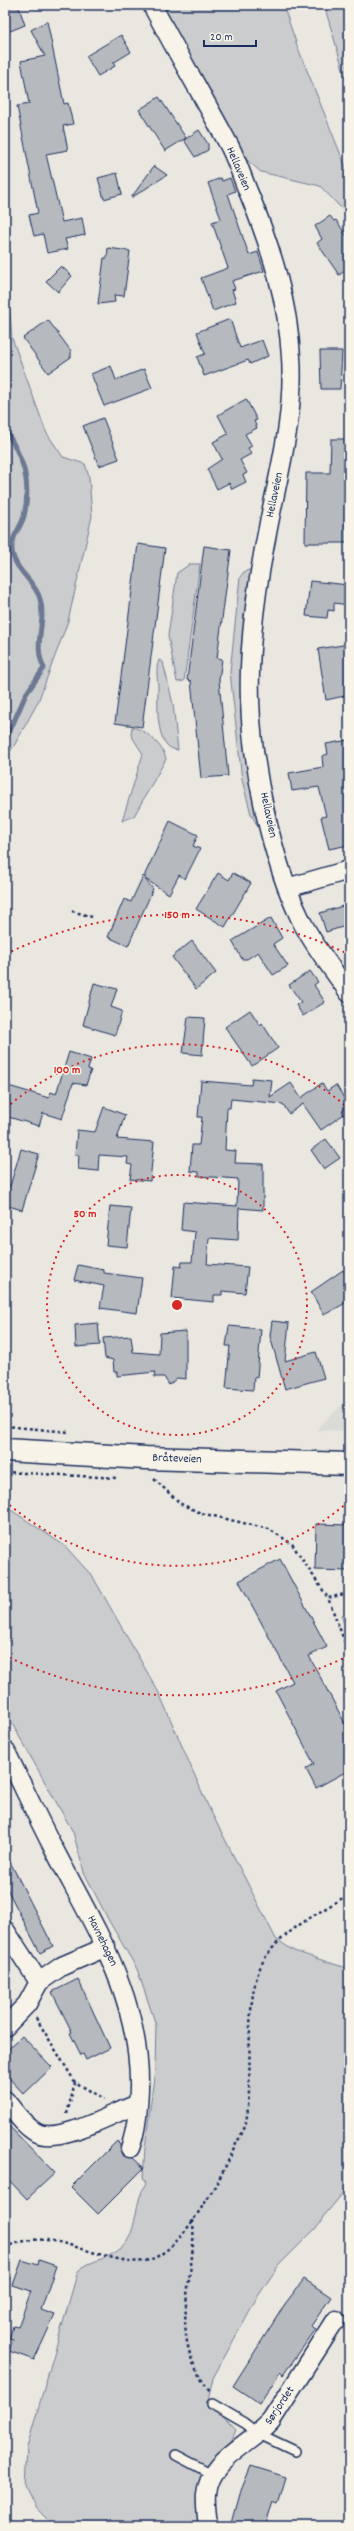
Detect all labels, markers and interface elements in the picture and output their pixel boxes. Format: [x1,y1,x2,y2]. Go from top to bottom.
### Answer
scale bar [204,22,256,48]
text: 20 m [210,29,233,46]
street label: Hellaveien [221,144,255,194]
street label: Hellaveien [262,470,288,519]
street label: Hellaveien [255,791,281,840]
text: 150 m [164,907,190,924]
text: 100 m [54,1062,80,1079]
text: 50 m [73,1206,97,1223]
centre of rings [170,1298,184,1312]
street label: Bråteveien [152,1450,202,1468]
street label: Havnehagen [82,1913,122,1970]
street label: Sørjordet [261,2383,299,2429]

